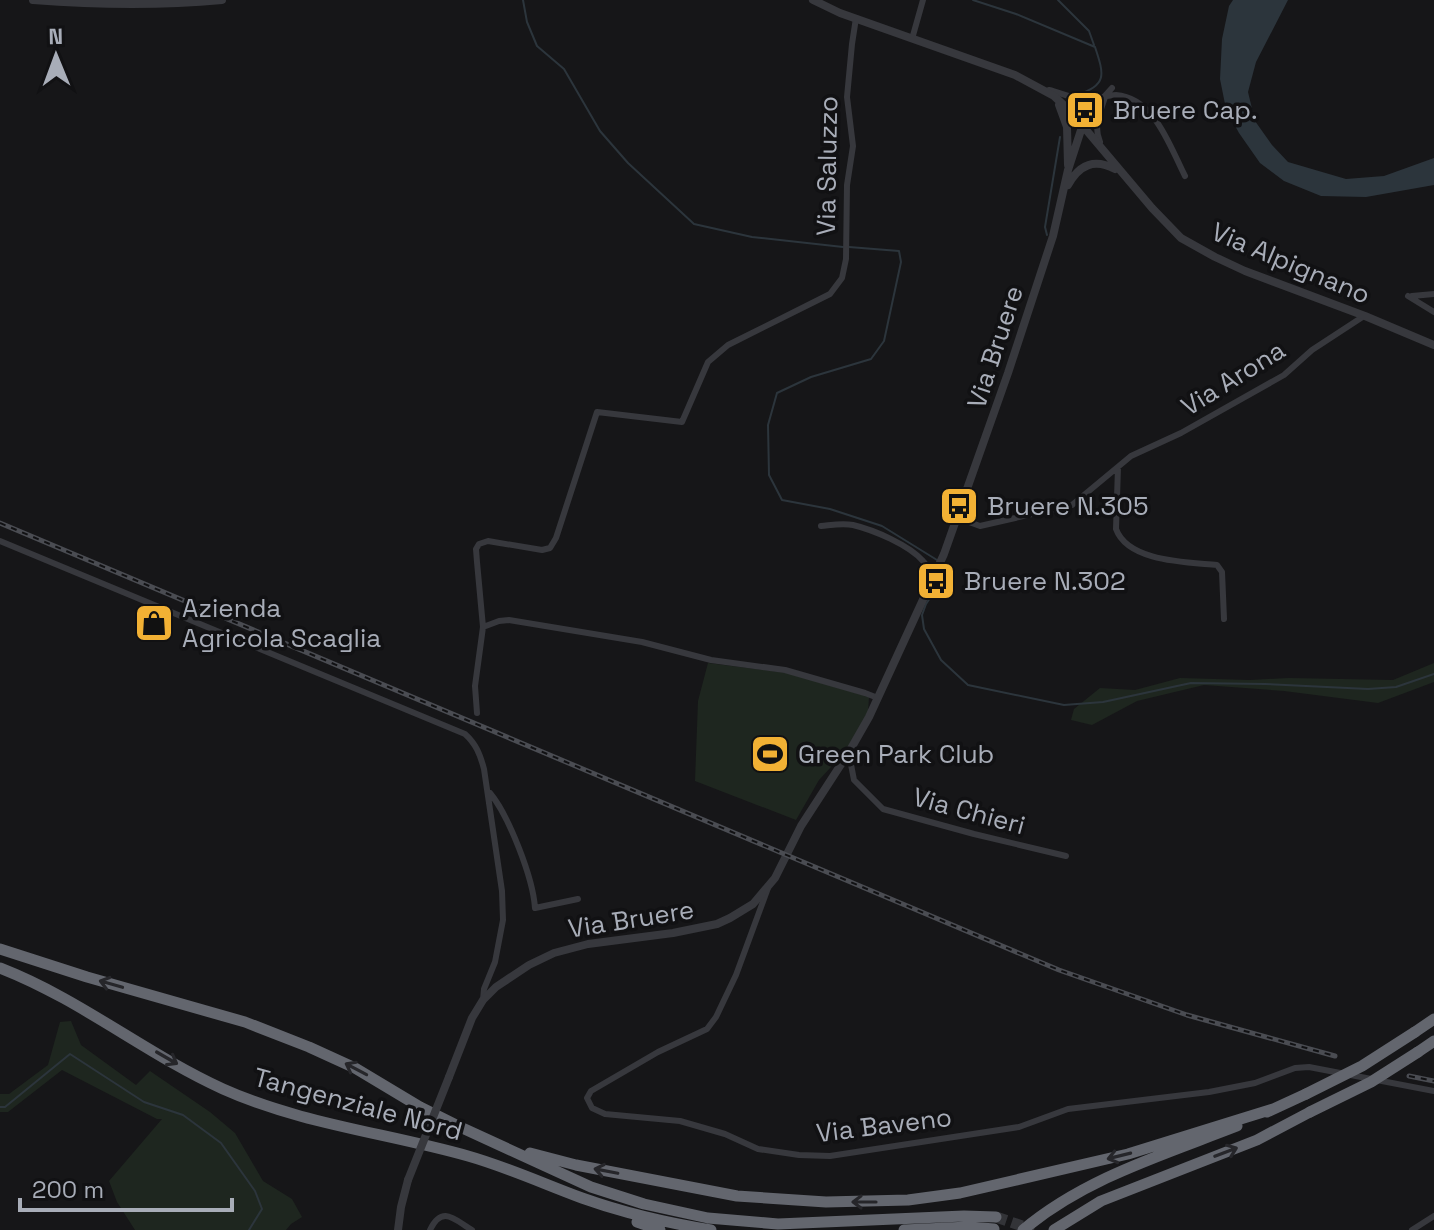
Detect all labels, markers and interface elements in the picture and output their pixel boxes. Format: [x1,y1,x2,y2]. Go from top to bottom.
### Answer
north arrow [16,16,96,96]
text: N [48,22,63,50]
bus stop icon: Bruere Cap. [1064,89,1106,131]
place label: Bruere Cap. [1113,93,1257,127]
street label: Via Saluzzo [809,96,845,236]
street label: Via Alpignano [1206,214,1376,312]
street label: Via Bruere [959,281,1031,413]
street label: Via Arona [1175,333,1291,423]
bus stop icon: Bruere N.305 [938,485,980,527]
place label: Bruere N.305 [987,489,1149,523]
bus stop icon: Bruere N.302 [915,560,957,602]
place label: Bruere N.302 [964,564,1126,598]
place label: Azienda Agricola Scaglia [182,591,381,655]
shop icon: Azienda Agricola Scaglia [133,602,175,644]
sports icon: Green Park Club [749,733,791,775]
place label: Green Park Club [798,737,994,771]
street label: Via Chieri [909,780,1029,842]
street label: Via Bruere [566,892,696,946]
one-way arrow [98,976,124,991]
one-way arrow [155,1050,178,1066]
street label: Tangenziale Nord [250,1060,466,1148]
one-way arrow [345,1061,368,1077]
street label: Via Baveno [814,1100,954,1150]
one-way arrow [1213,1144,1238,1158]
one-way arrow [1107,1150,1133,1165]
scale bar [20,1162,232,1212]
one-way arrow [594,1163,620,1178]
text: 200 m [32,1174,104,1205]
one-way arrow [851,1194,878,1210]

